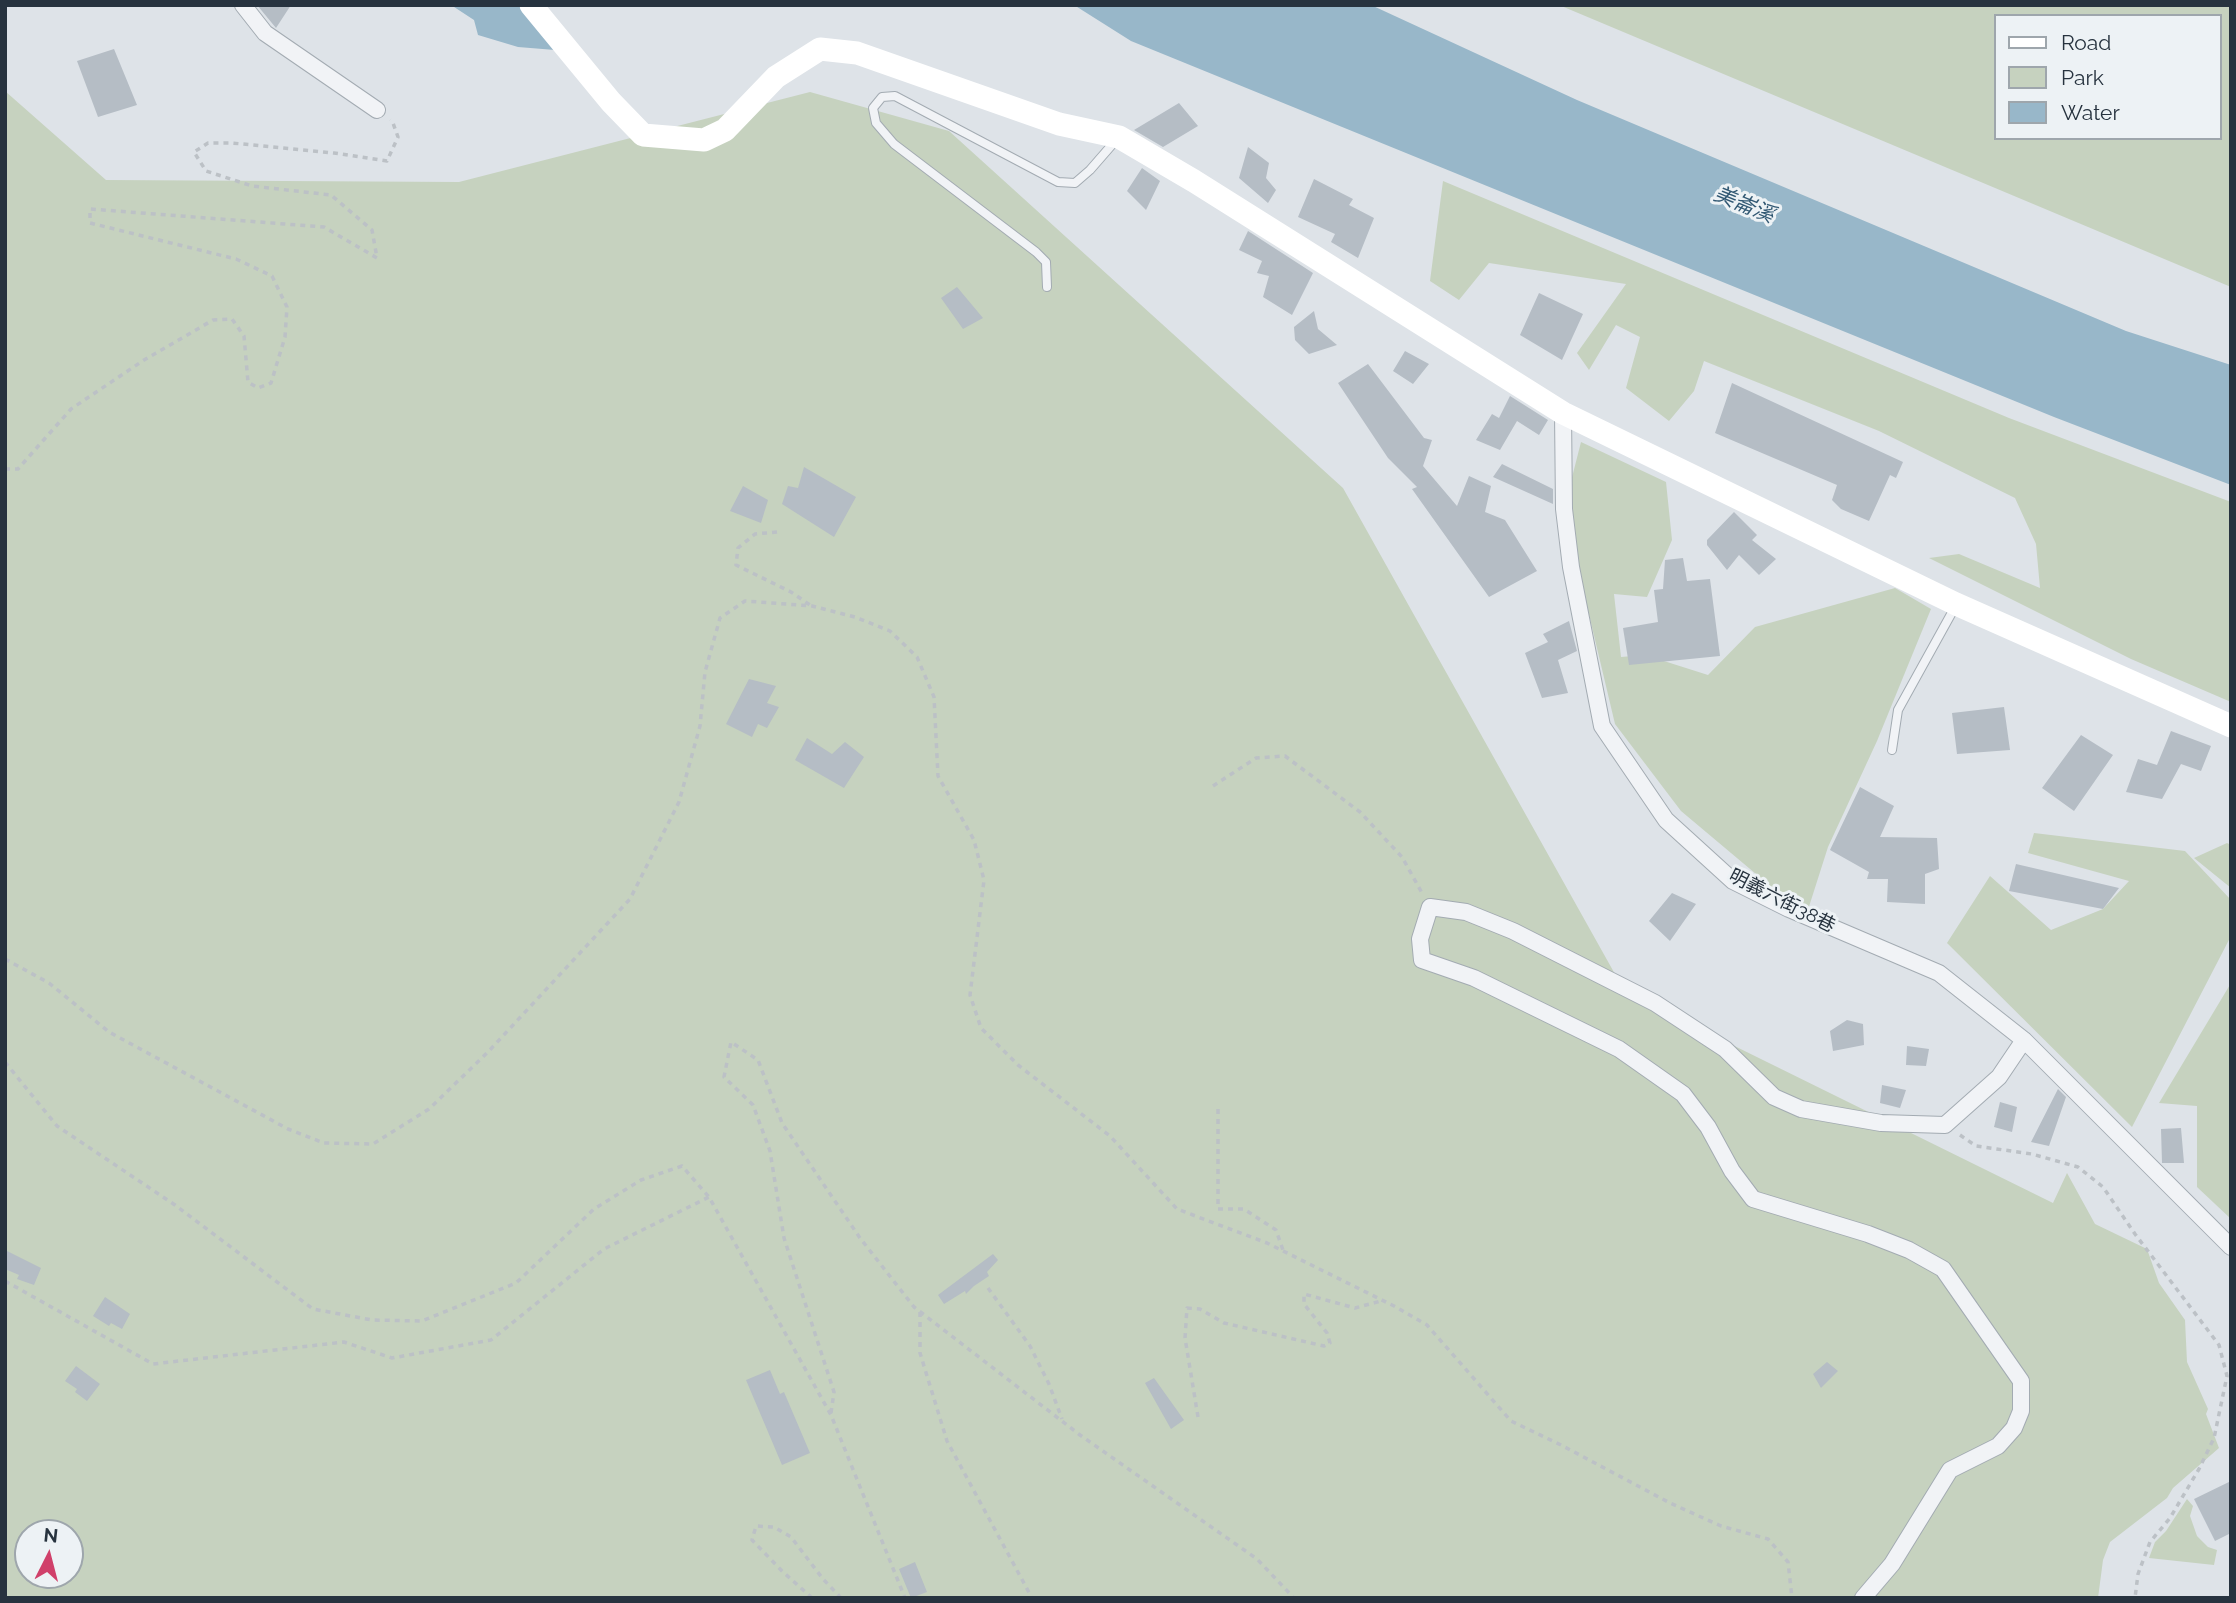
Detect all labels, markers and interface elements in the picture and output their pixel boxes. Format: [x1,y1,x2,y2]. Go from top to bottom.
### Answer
legend [1994,14,2222,140]
text: Road [2061,30,2111,55]
text: Park [2061,65,2104,90]
text: Water [2061,100,2120,125]
water label: 美崙溪 [1710,182,1778,228]
street label: 明義六街38巷 [1725,864,1839,938]
north arrow [14,1519,84,1589]
text: N [43,1523,59,1547]

